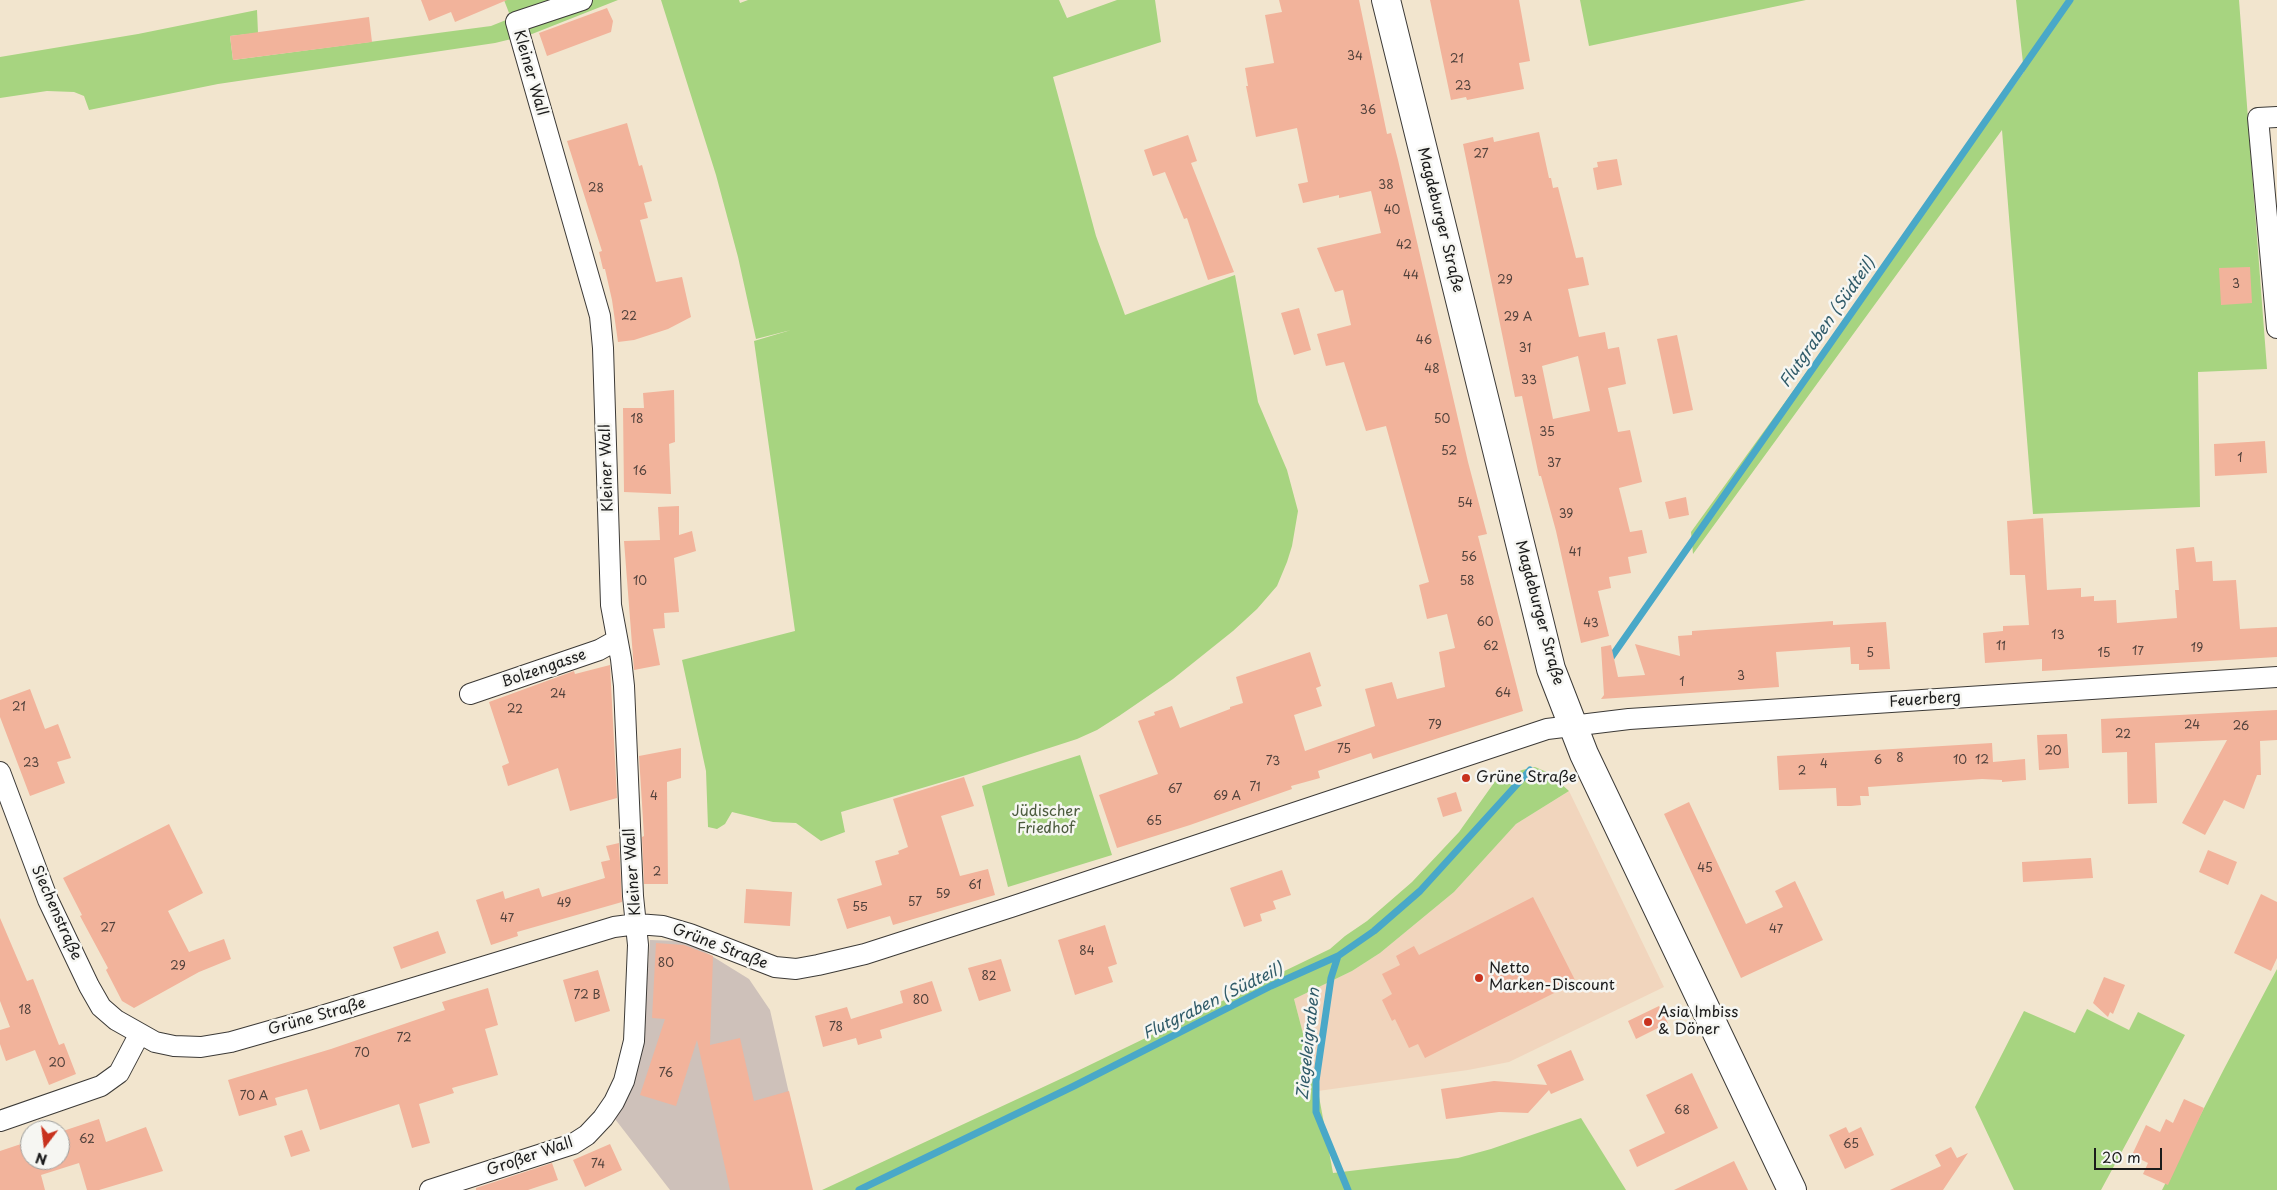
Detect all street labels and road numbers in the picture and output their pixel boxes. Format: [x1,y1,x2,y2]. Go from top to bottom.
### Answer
street label: Kleiner Wall [509,28,551,118]
street label: Magdeburger Straße [1413,146,1467,294]
street label: Kleiner Wall [596,424,618,512]
street label: Magdeburger Straße [1511,539,1567,687]
street label: Bolzengasse [499,646,589,692]
street label: Feuerberg [1888,689,1962,711]
street label: Kleiner Wall [621,828,645,916]
street label: Siechenstraße [27,863,85,963]
street label: Grüne Straße [670,921,770,973]
street label: Grüne Straße [266,994,368,1040]
street label: Großer Wall [485,1134,575,1180]

